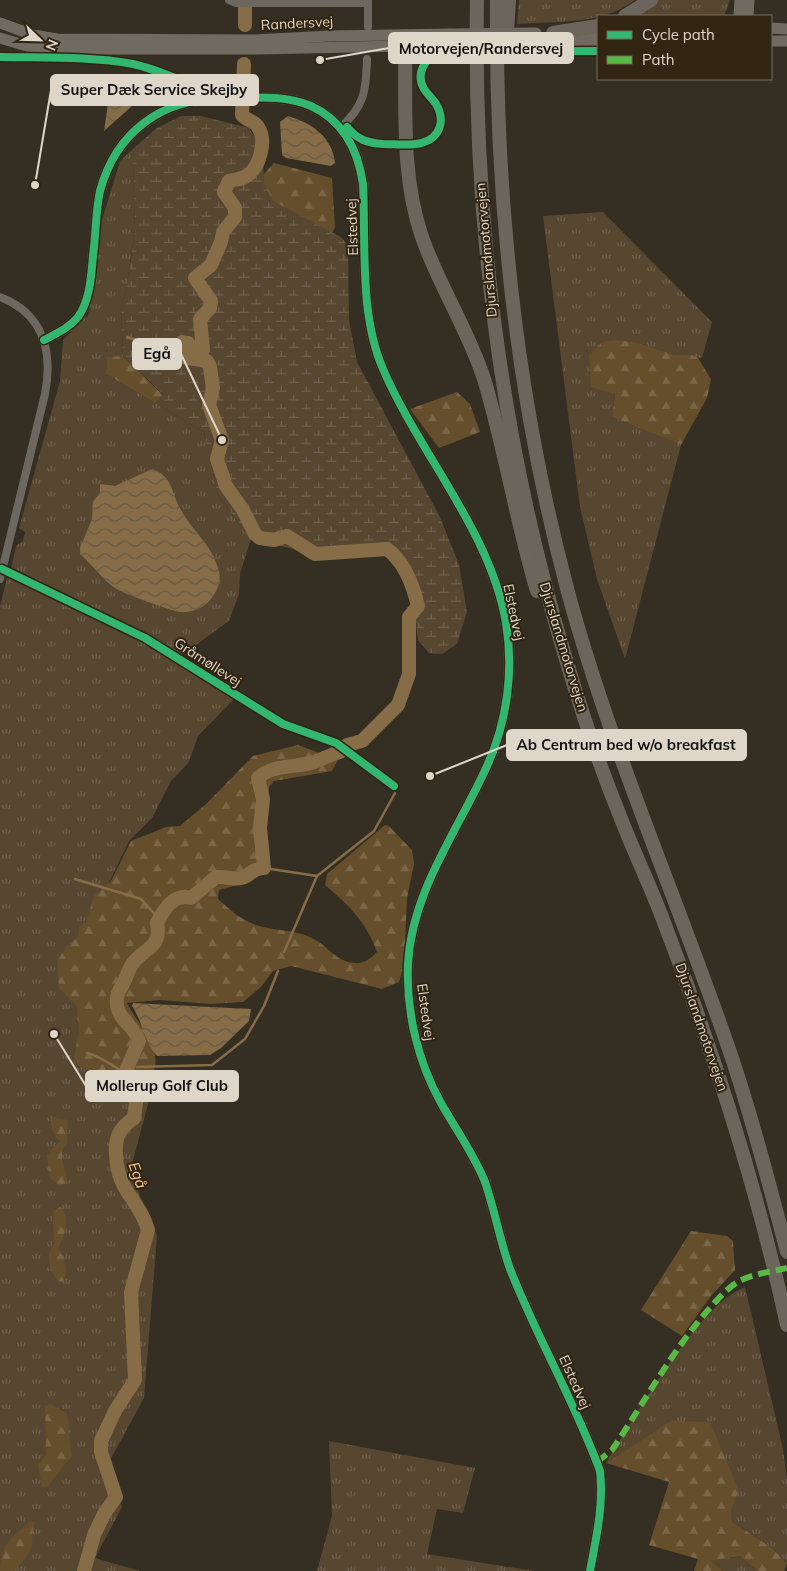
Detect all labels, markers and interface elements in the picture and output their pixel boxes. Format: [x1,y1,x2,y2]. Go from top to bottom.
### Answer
street label: Randersvej [260,12,334,34]
north arrow [15,15,65,65]
legend [597,15,772,80]
text: Cycle path [642,25,715,44]
callout: Motorvejen/Randersvej [389,33,573,63]
text: N [42,37,62,53]
text: Motorvejen/Randersvej [399,39,563,58]
text: Path [642,50,674,69]
callout: Super Dæk Service Skejby [51,75,258,105]
text: Super Dæk Service Skejby [61,80,248,99]
street label: Djurslandmotorvejen [471,182,501,318]
street label: Elstedvej [342,198,362,256]
callout: Egå [133,339,181,369]
text: Egå [143,344,171,363]
street label: Djurslandmotorvejen [536,580,592,714]
street label: Elstedvej [499,582,529,642]
street label: Gråmøllevej [171,634,245,690]
callout: Ab Centrum bed w/o breakfast [507,730,746,760]
text: Ab Centrum bed w/o breakfast [516,735,736,754]
street label: Djurslandmotorvejen [672,960,732,1094]
street label: Elstedvej [413,982,439,1042]
callout: Mollerup Golf Club [86,1071,238,1101]
text: Mollerup Golf Club [96,1076,228,1095]
water label: Egå [124,1159,152,1191]
street label: Elstedvej [555,1352,595,1412]

